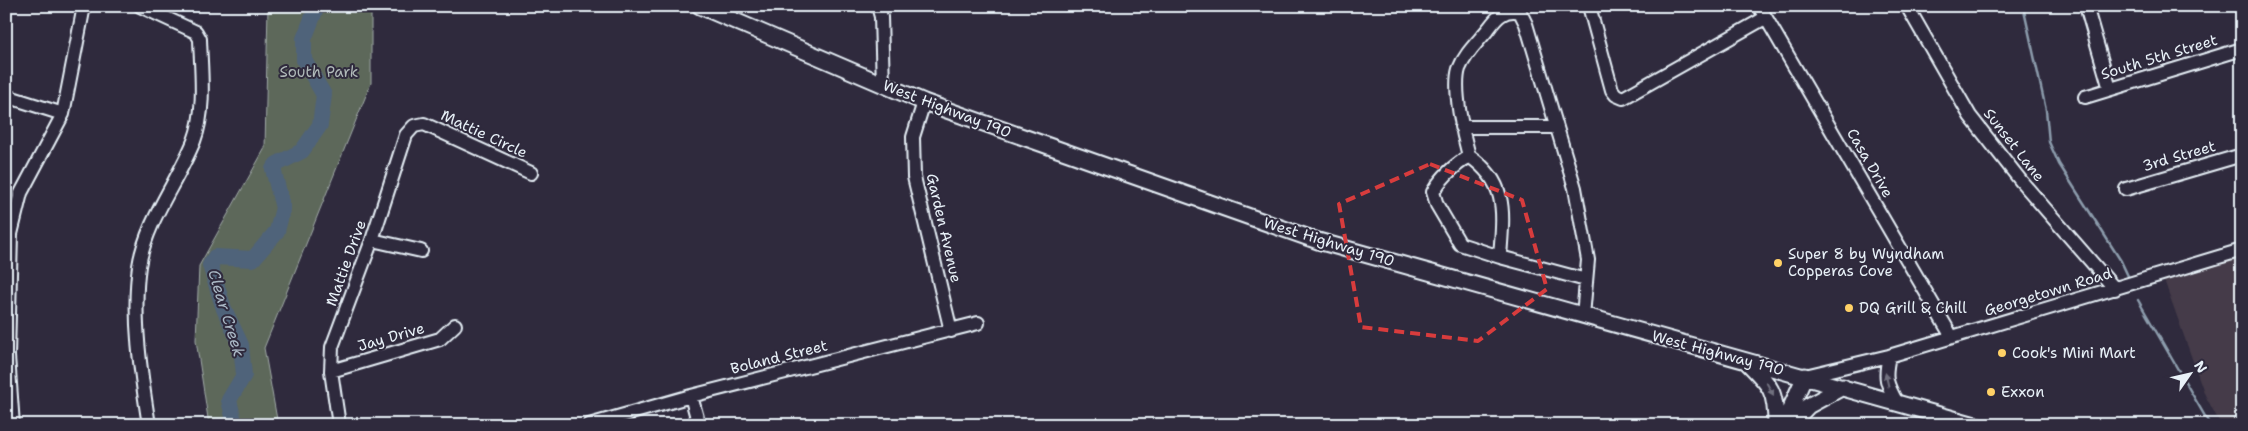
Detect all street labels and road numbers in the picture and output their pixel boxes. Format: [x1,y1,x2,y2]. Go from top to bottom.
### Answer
street label: South 5th Street [2098,30,2220,84]
street label: West Highway 190 [880,75,1014,143]
street label: Sunset Lane [1979,104,2049,186]
street label: Mattie Circle [438,105,530,163]
street label: Casa Drive [1842,125,1898,201]
street label: 3rd Street [2140,136,2218,176]
street label: Garden Avenue [922,171,966,285]
street label: West Highway 190 [1261,213,1397,271]
street label: Mattie Drive [321,217,371,309]
street label: Georgetown Road [1982,263,2115,321]
street label: Jay Drive [355,318,427,356]
street label: West Highway 190 [1650,326,1786,380]
street label: Boland Street [728,335,830,379]

